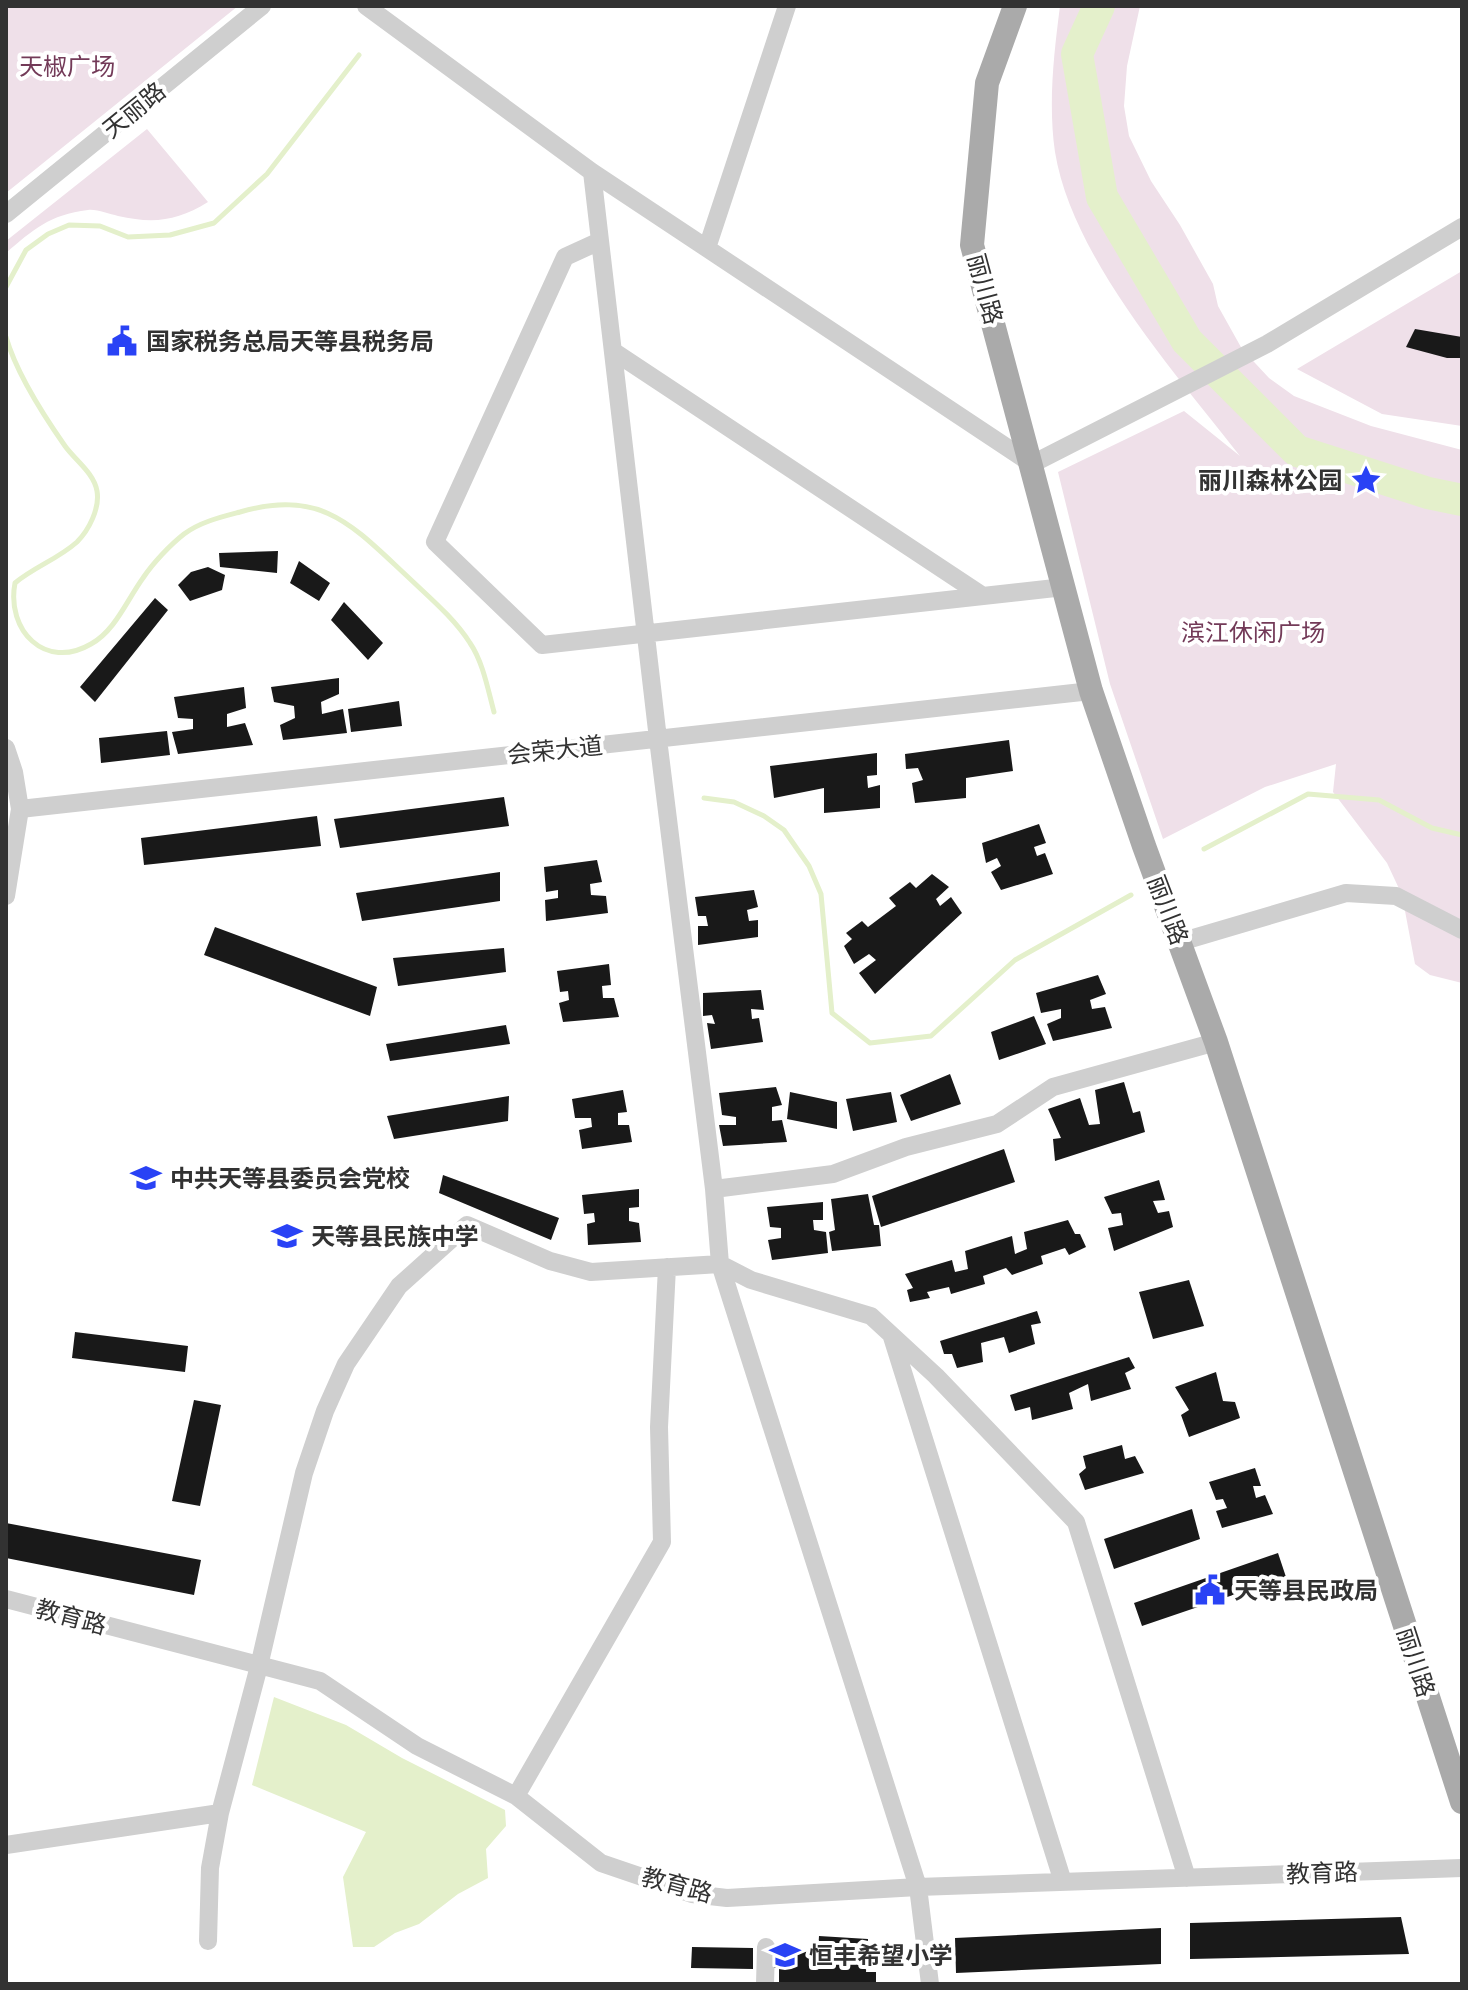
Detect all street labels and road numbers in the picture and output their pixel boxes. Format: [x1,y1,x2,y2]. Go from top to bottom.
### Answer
street label: 天丽路 [97,76,171,144]
street label: 丽川路 [962,250,1008,328]
street label: 会荣大道 [506,731,604,769]
street label: 丽川路 [1142,871,1194,949]
street label: 教育路 [32,1594,110,1640]
street label: 丽川路 [1391,1623,1441,1701]
street label: 教育路 [1286,1857,1358,1889]
street label: 教育路 [638,1862,716,1908]

